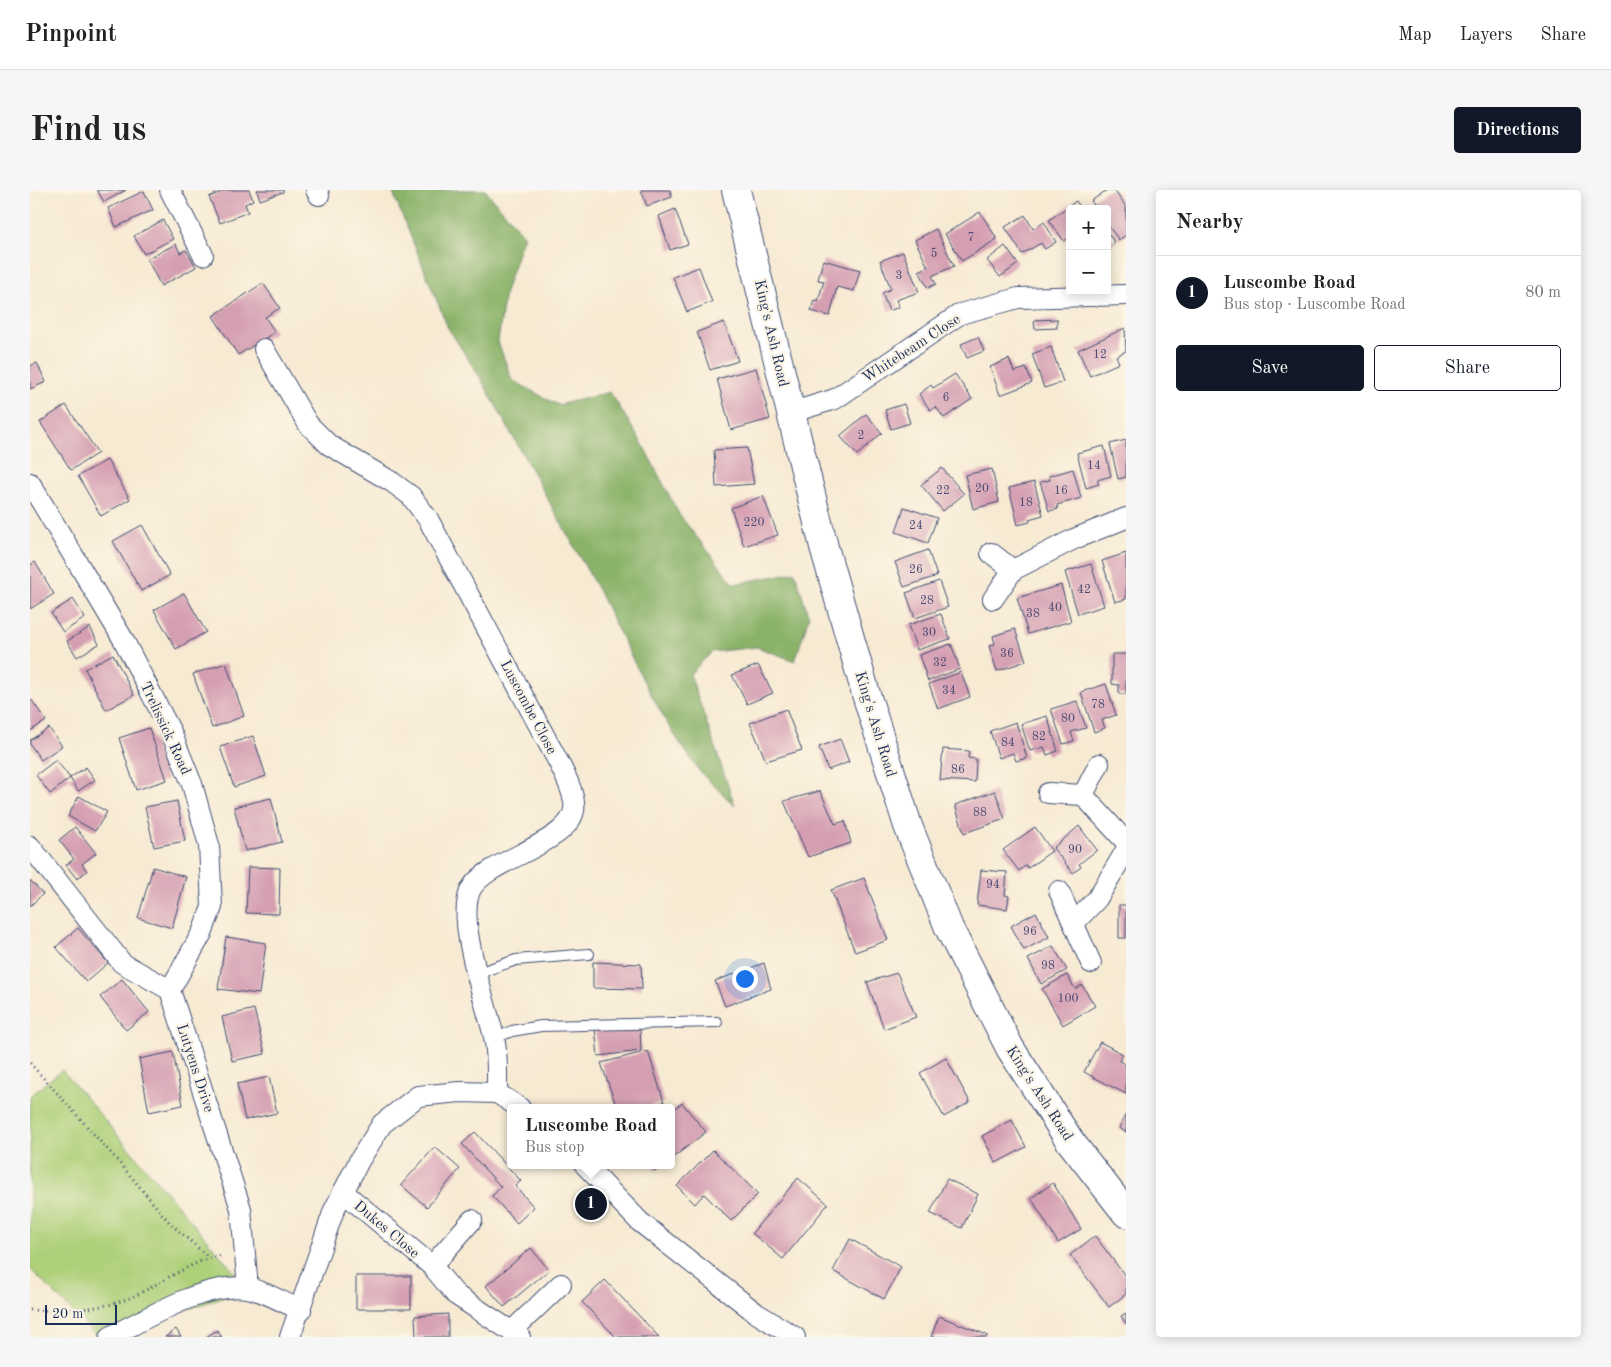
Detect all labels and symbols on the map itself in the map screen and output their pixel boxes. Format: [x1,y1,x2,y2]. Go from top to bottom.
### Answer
house number: 7 [968,232,974,244]
house number: 5 [931,247,938,260]
house number: 3 [896,270,902,282]
street label: King's Ash Road [751,278,790,389]
street label: Whitebeam Close [860,312,964,386]
house number: 12 [1093,349,1107,361]
house number: 6 [943,392,950,404]
house number: 2 [858,430,864,442]
house number: 14 [1087,460,1101,472]
house number: 20 [975,483,989,495]
house number: 22 [936,485,950,497]
house number: 16 [1054,485,1068,497]
house number: 18 [1019,497,1033,509]
house number: 220 [744,517,764,529]
house number: 24 [909,520,923,532]
house number: 26 [909,564,923,576]
house number: 42 [1077,584,1091,596]
house number: 28 [920,595,934,607]
house number: 40 [1048,602,1062,614]
house number: 38 [1026,608,1040,620]
house number: 30 [922,627,936,639]
house number: 36 [1000,648,1014,660]
house number: 32 [933,657,947,669]
street label: Luscombe Close [497,658,559,757]
street label: King's Ash Road [851,670,898,779]
street label: Trelissick Road [137,680,193,778]
house number: 34 [942,685,956,697]
house number: 78 [1091,699,1105,711]
house number: 80 [1061,713,1075,725]
house number: 82 [1032,731,1046,743]
house number: 84 [1001,737,1015,749]
house number: 86 [951,764,965,776]
house number: 88 [973,807,987,819]
house number: 90 [1068,844,1082,856]
house number: 94 [986,879,1000,891]
house number: 96 [1023,926,1037,938]
house number: 98 [1041,960,1055,972]
your location [732,966,758,992]
house number: 100 [1058,993,1078,1005]
street label: Lutyens Drive [173,1022,216,1115]
street label: King's Ash Road [1003,1044,1075,1144]
pin: 1 [575,1185,607,1223]
street label: Dukes Close [351,1199,422,1262]
scale bar [45,1302,118,1325]

